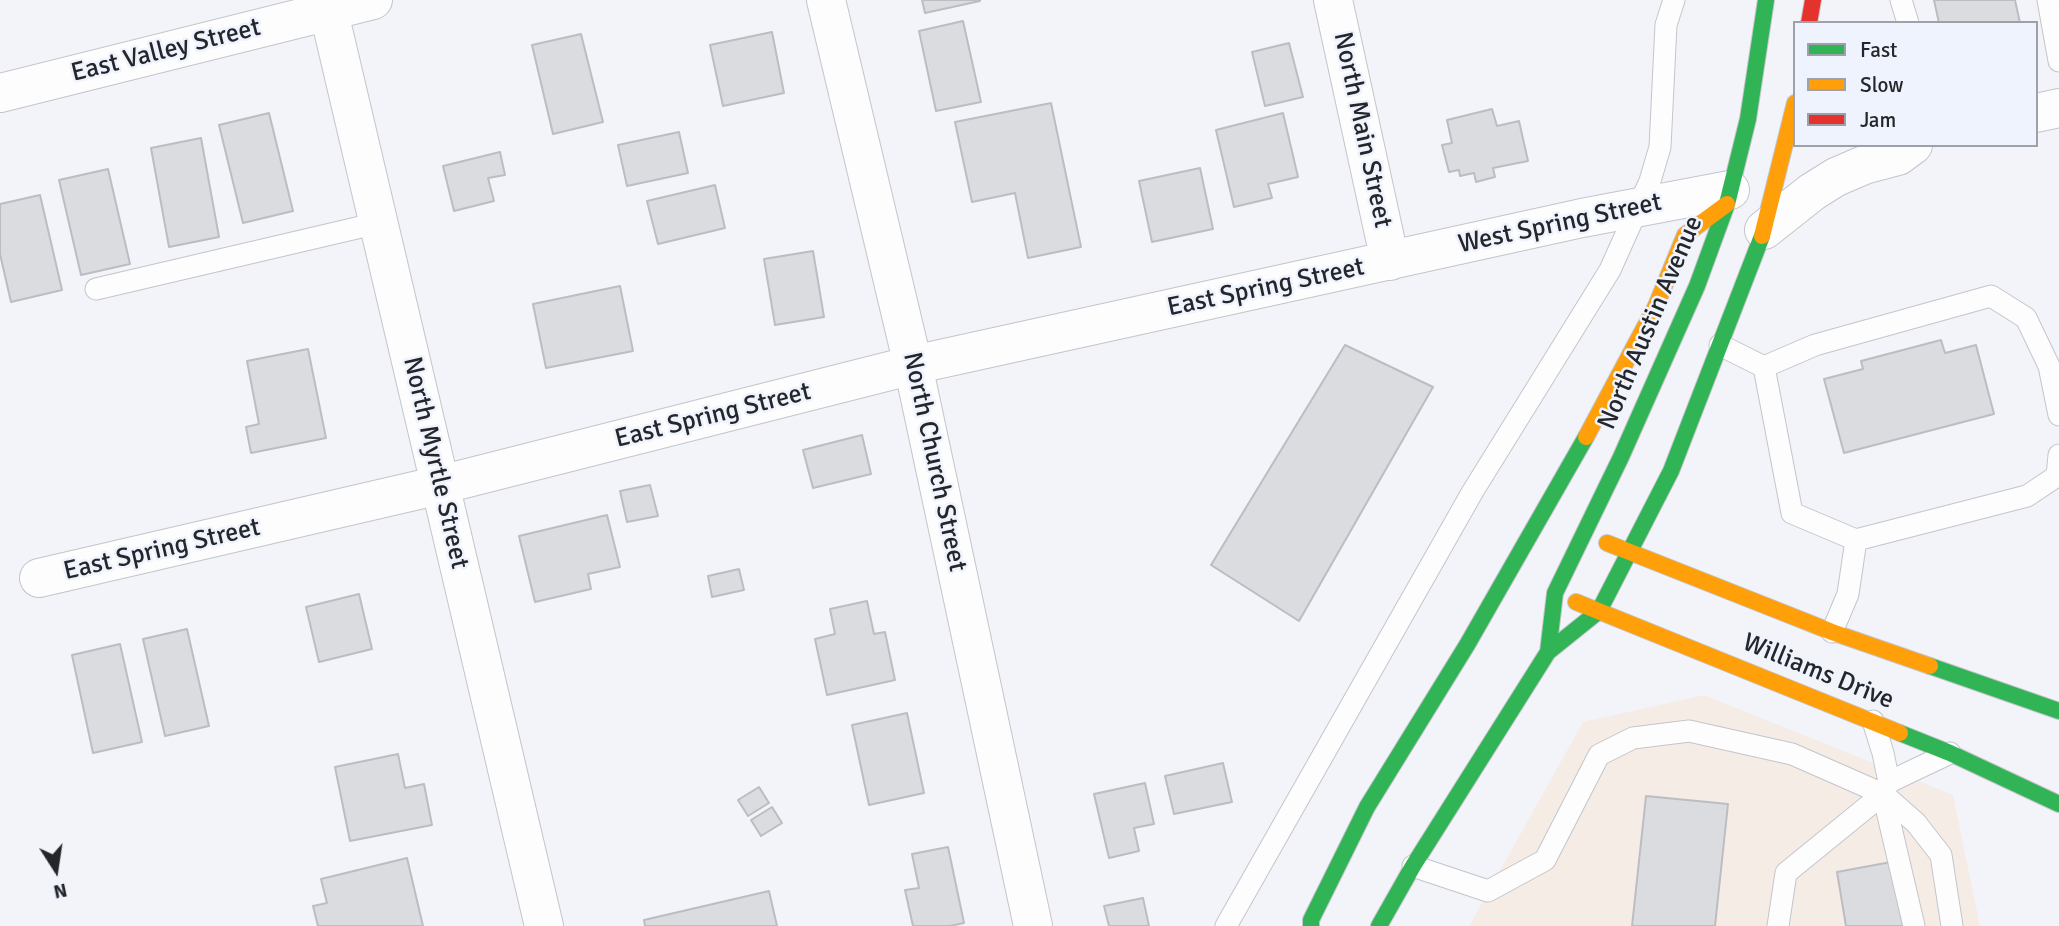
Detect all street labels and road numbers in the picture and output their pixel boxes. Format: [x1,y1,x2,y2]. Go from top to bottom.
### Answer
street label: East Valley Street [68,12,264,90]
street label: North Main Street [1326,29,1398,231]
street label: West Spring Street [1456,187,1664,261]
street label: North Austin Avenue [1592,211,1710,435]
street label: East Spring Street [1165,252,1367,324]
street label: North Church Street [896,350,972,574]
street label: North Myrtle Street [395,354,475,572]
street label: East Spring Street [612,377,814,455]
street label: East Spring Street [61,512,263,588]
street label: Williams Drive [1738,628,1898,716]

